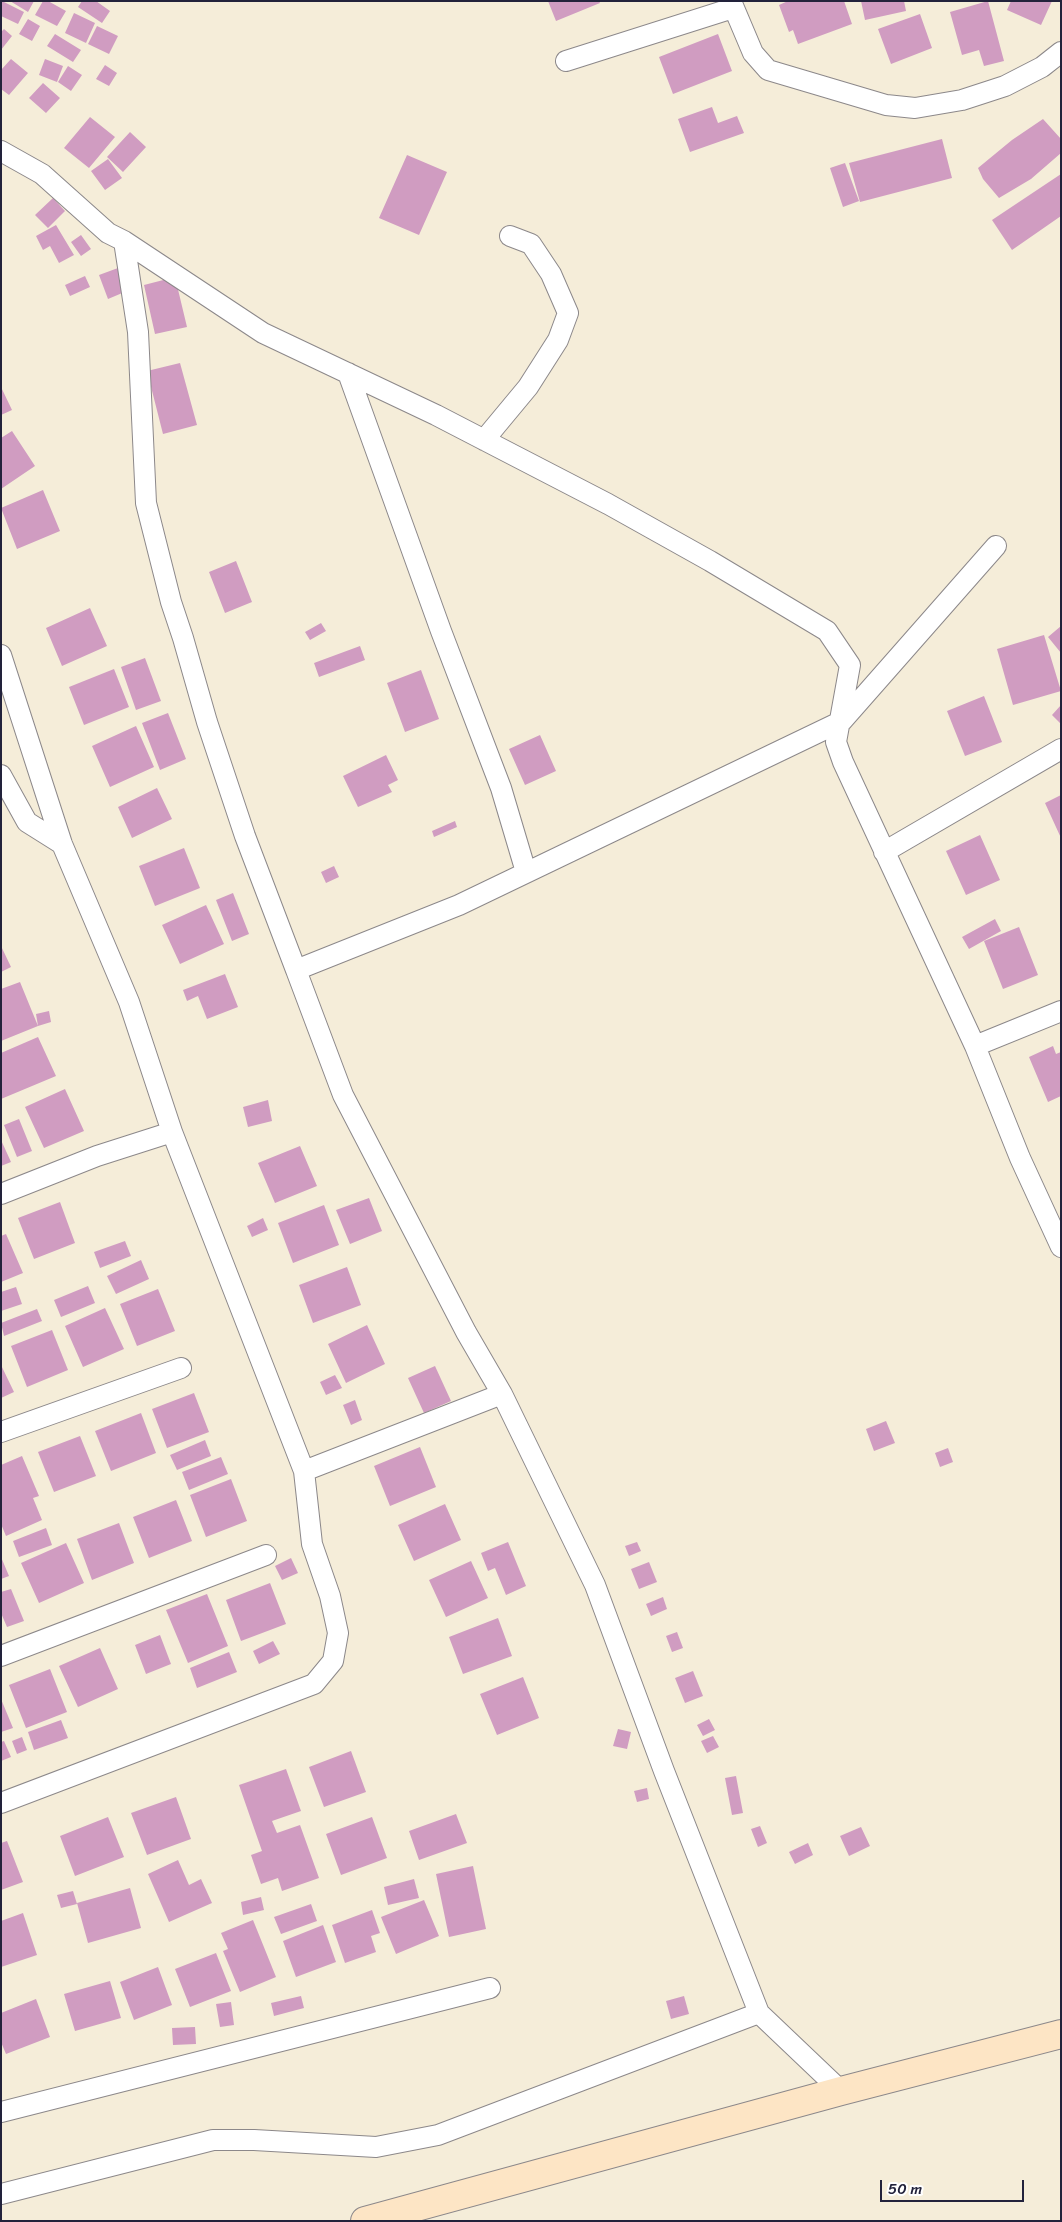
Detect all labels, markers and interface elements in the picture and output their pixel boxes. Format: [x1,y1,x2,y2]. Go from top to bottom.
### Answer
scale bar [882,2170,1026,2202]
text: 50 m [888,2176,922,2202]

